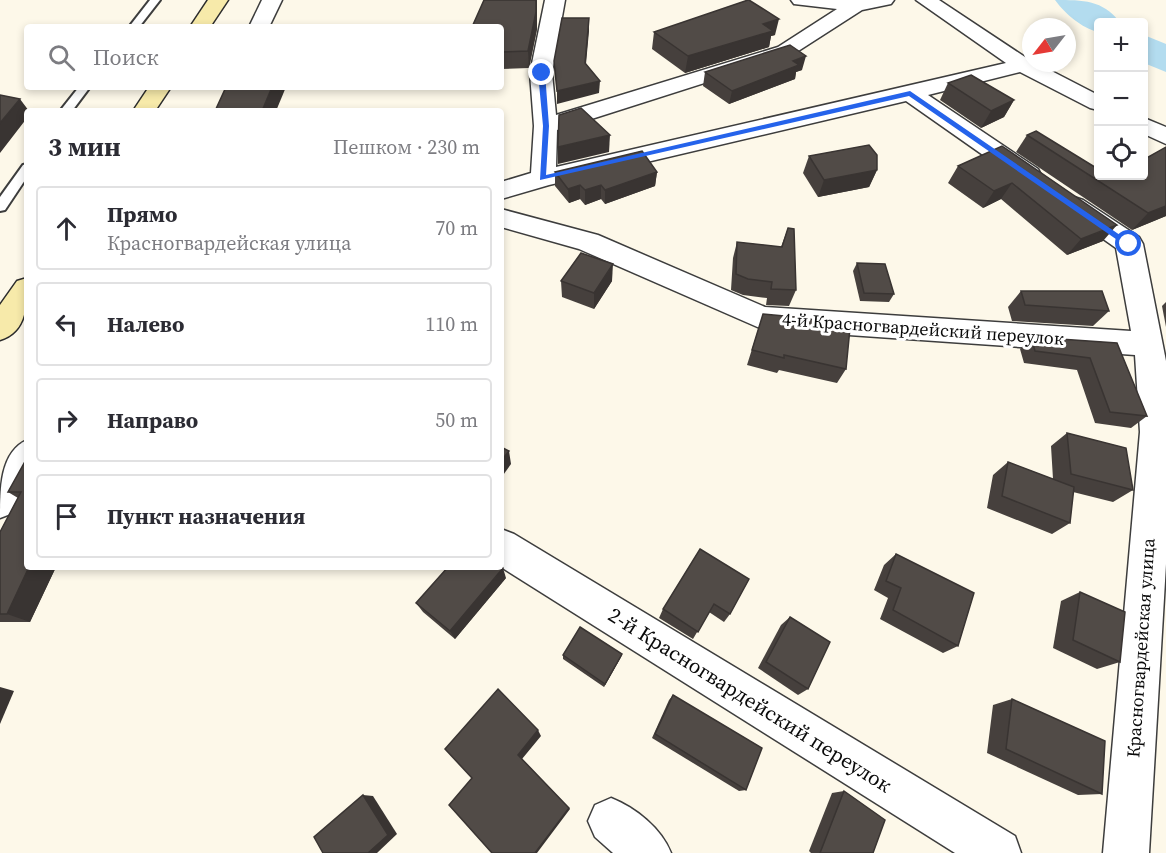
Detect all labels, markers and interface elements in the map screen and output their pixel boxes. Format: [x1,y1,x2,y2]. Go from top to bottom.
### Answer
north arrow [1022,18,1076,72]
map controls [1094,18,1148,180]
button: + [1094,18,1148,72]
search box [24,24,504,90]
icon: search [45,41,78,74]
text: Поиск [93,42,159,72]
route end [528,59,554,85]
button: − [1094,72,1148,126]
button: locate [1094,126,1148,180]
text: 3 мин [48,129,121,165]
text: Пешком · 230 m [333,133,480,161]
text: Прямо [107,199,177,229]
icon: ahead [50,212,83,245]
text: 70 m [435,214,478,242]
text: Красногвардейская улица [107,229,351,257]
route start [1115,230,1141,256]
street label: 4-й Красногвардейский переулок [781,306,1065,351]
icon: left [50,308,83,341]
text: Налево [107,309,184,339]
text: 110 m [425,310,478,338]
icon: right [50,404,83,437]
text: Направо [107,405,198,435]
text: 50 m [435,406,478,434]
icon: arrive [50,500,83,533]
text: Пункт назначения [107,501,305,531]
street label: Красногвардейская улица [1120,537,1161,759]
street label: 2-й Красногвардейский переулок [603,600,898,799]

